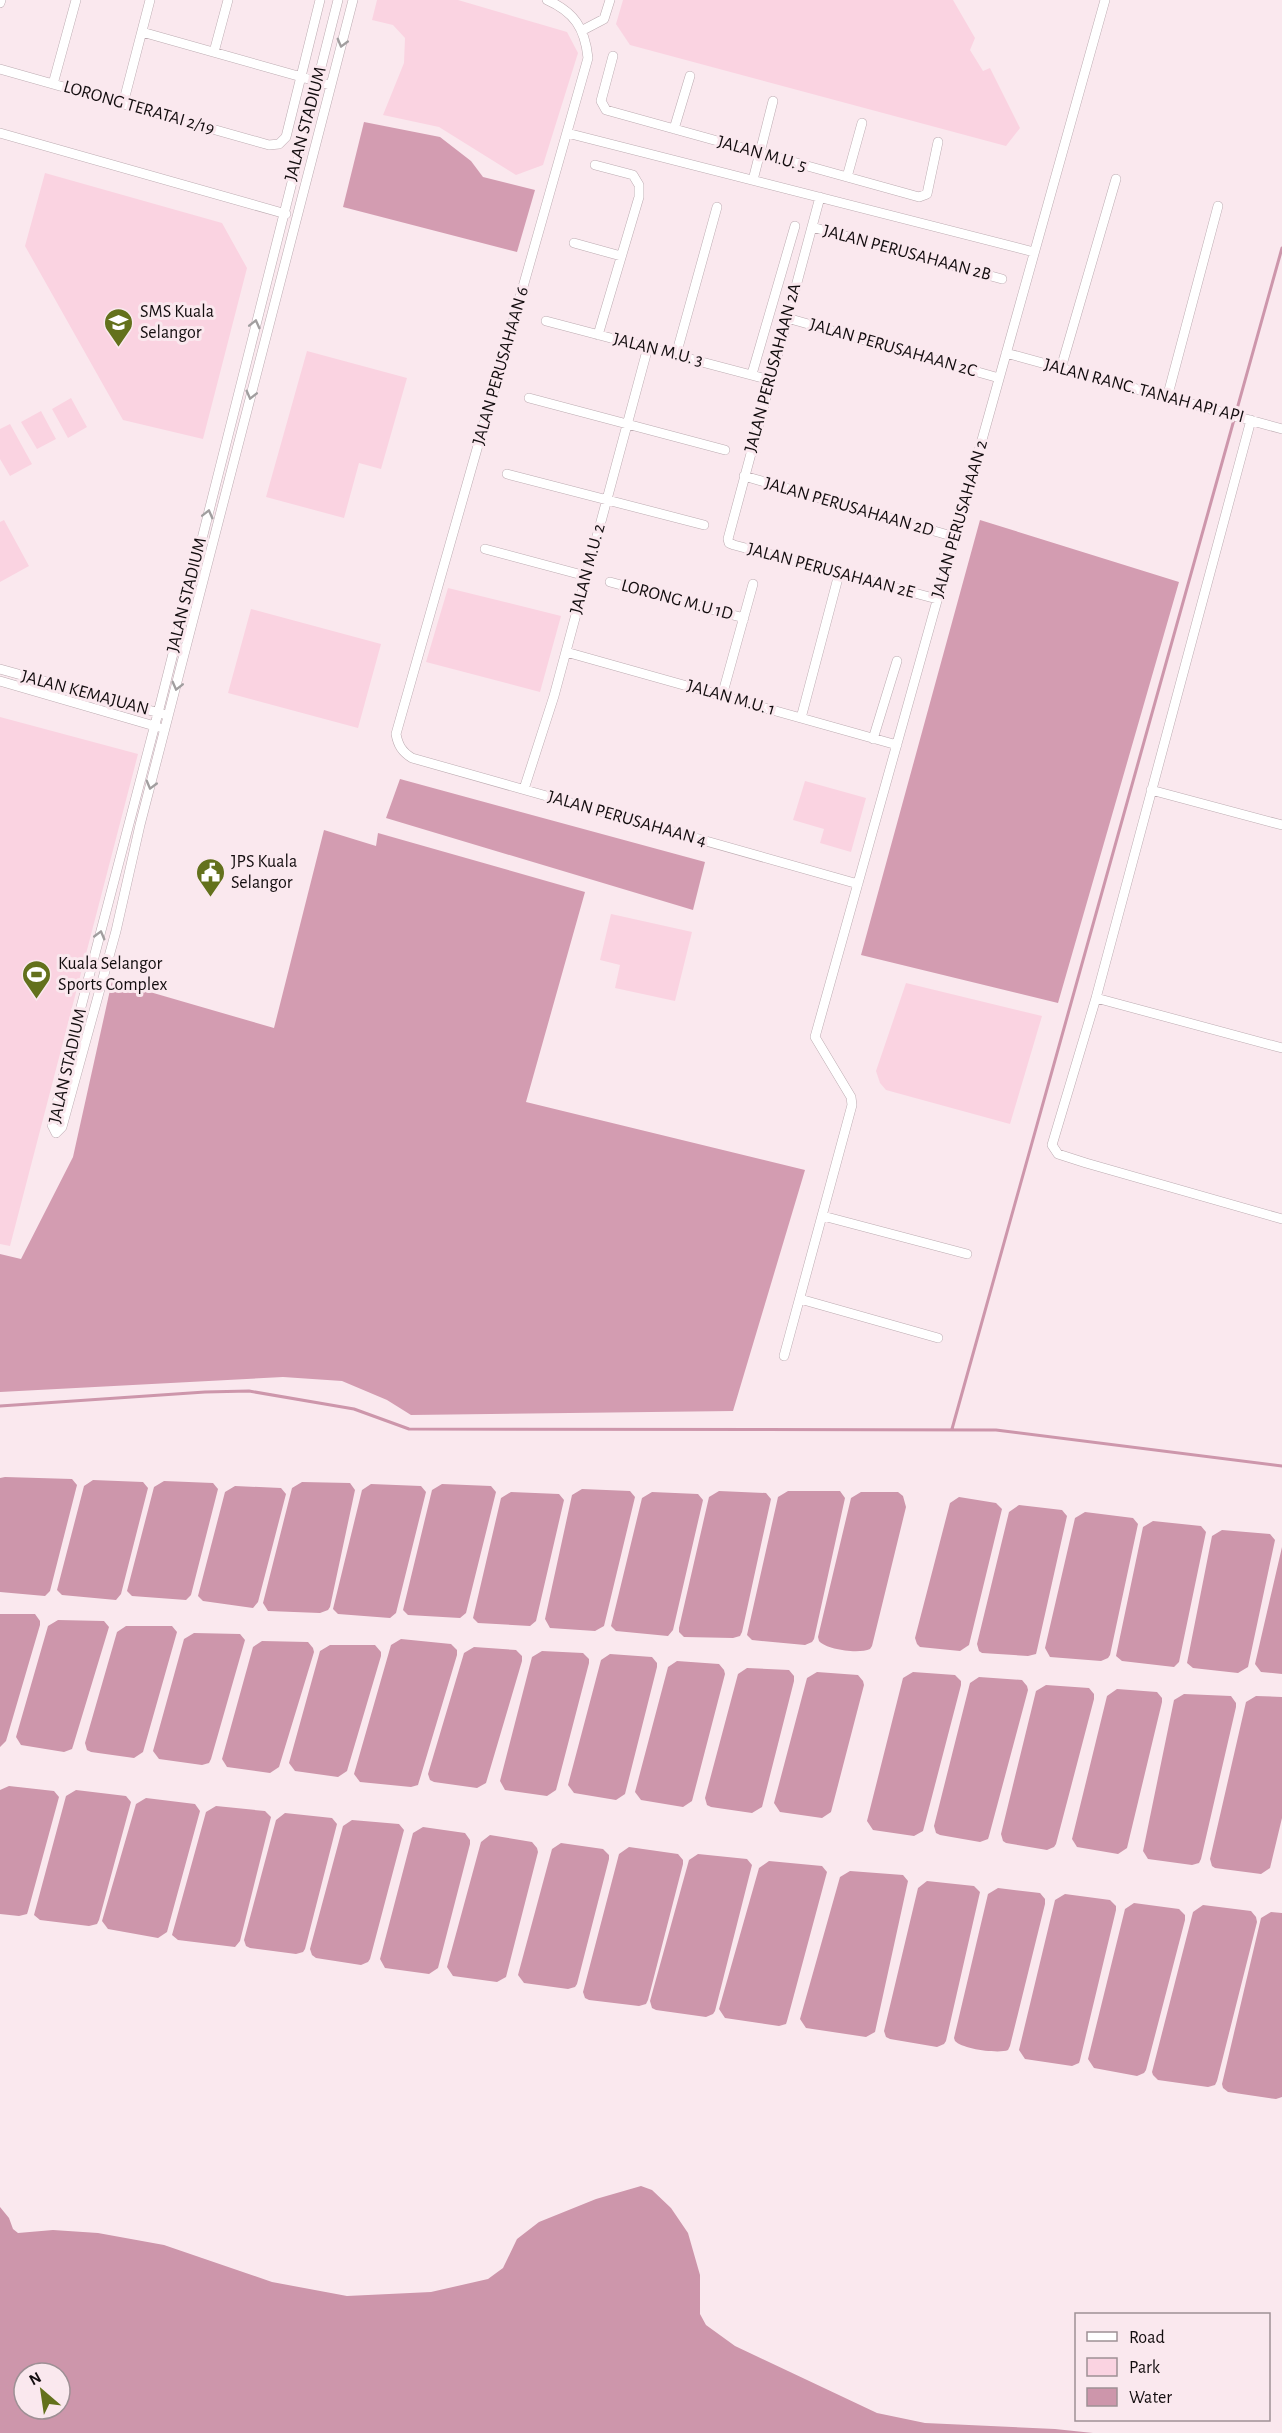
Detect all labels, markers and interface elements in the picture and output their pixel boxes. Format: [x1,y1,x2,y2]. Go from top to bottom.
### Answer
one-way arrow [336,37,349,47]
street label: JALAN STADIUM [282,65,330,183]
street label: LORONG TERATAI 2/19 [61,78,217,138]
street label: JALAN M.U. 5 [715,133,809,175]
street label: JALAN PERUSAHAAN 2B [821,222,993,284]
street label: JALAN PERUSAHAAN 2A [742,281,804,454]
street label: JALAN PERUSAHAAN 6 [470,285,532,447]
place label: SMS Kuala Selangor [140,303,214,342]
school or university icon: SMS Kuala Selangor [103,306,135,348]
street label: JALAN PERUSAHAAN 2C [807,316,979,380]
one-way arrow [248,320,260,330]
street label: JALAN M.U. 3 [611,330,705,370]
street label: JALAN RANC. TANAH API API [1042,356,1246,426]
one-way arrow [245,390,258,400]
street label: JALAN PERUSAHAAN 2 [929,438,991,600]
street label: JALAN PERUSAHAAN 2D [762,474,936,540]
one-way arrow [200,509,213,519]
street label: JALAN M.U. 2 [567,522,609,616]
street label: JALAN STADIUM [164,536,210,654]
street label: JALAN PERUSAHAAN 2E [745,540,917,602]
street label: LORONG M.U 1D [619,576,735,624]
street label: JALAN KEMAJUAN [19,667,151,719]
street label: JALAN M.U. 1 [685,677,777,719]
one-way arrow [171,681,184,691]
one-way arrow [146,780,158,790]
street label: JALAN PERUSAHAAN 4 [546,788,709,850]
place label: JPS Kuala Selangor [231,853,297,892]
public building icon: JPS Kuala Selangor [194,856,226,898]
one-way arrow [92,930,105,940]
place label: Kuala Selangor Sports Complex [58,955,167,994]
sports icon: Kuala Selangor Sports Complex [21,958,53,1000]
street label: JALAN STADIUM [46,1007,90,1125]
legend [1075,2313,1270,2421]
text: Road [1129,2329,1165,2347]
text: Park [1129,2359,1161,2377]
north arrow [12,2361,72,2421]
text: N [26,2369,44,2388]
text: Water [1129,2389,1172,2407]

